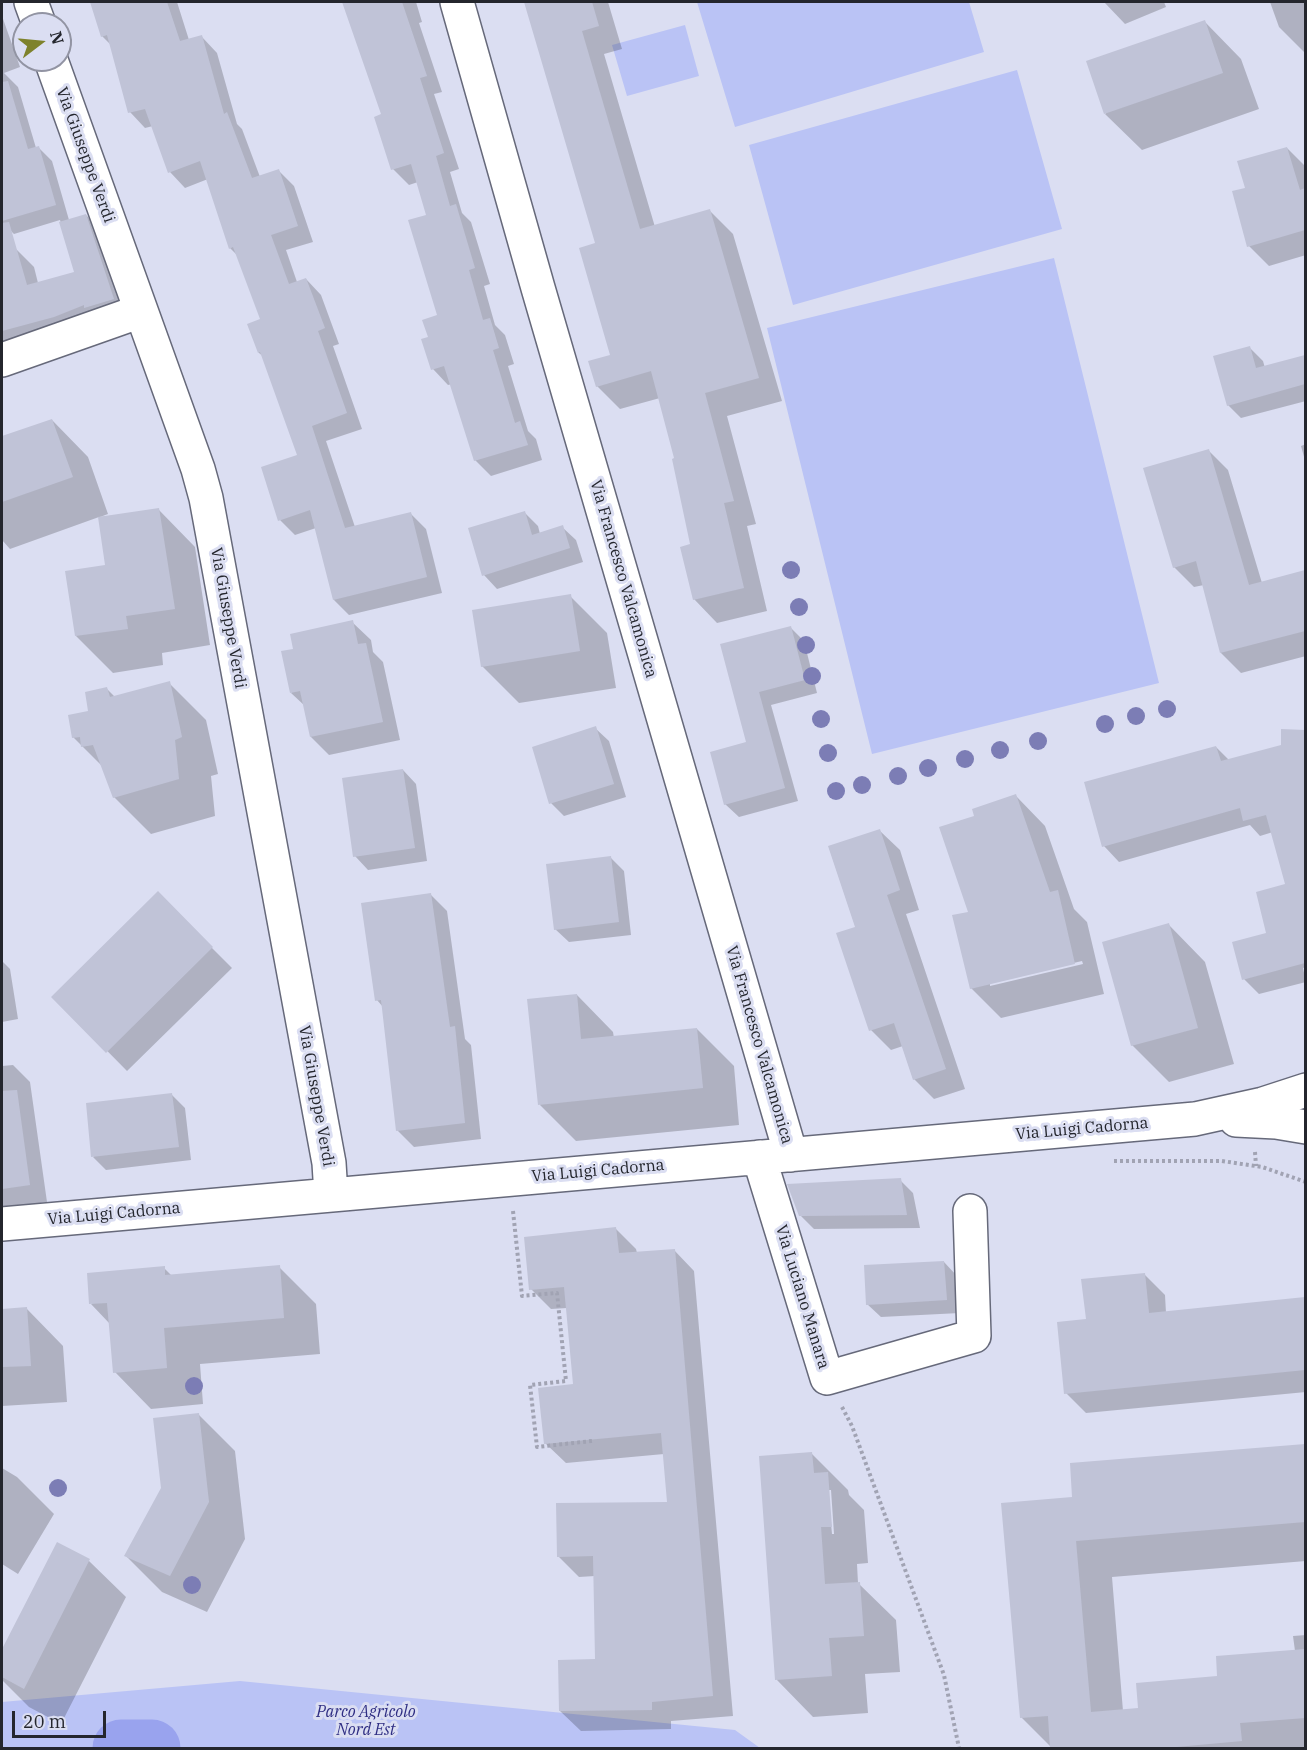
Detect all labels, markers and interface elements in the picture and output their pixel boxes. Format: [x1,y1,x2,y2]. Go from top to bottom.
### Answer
north arrow [12,12,72,72]
text: N [46,29,69,46]
street label: Via Giuseppe Verdi [52,85,118,225]
street label: Via Francesco Valcamonica [585,478,661,680]
street label: Via Giuseppe Verdi [206,546,250,690]
street label: Via Francesco Valcamonica [721,944,797,1146]
street label: Via Giuseppe Verdi [294,1024,338,1168]
street label: Via Luigi Cadorna [1015,1114,1149,1144]
street label: Via Luigi Cadorna [531,1156,665,1186]
street label: Via Luigi Cadorna [47,1199,181,1229]
street label: Via Luciano Manara [771,1223,833,1371]
scale bar [15,1699,110,1737]
park label: Parco Agricolo Nord Est [316,1702,416,1740]
text: 20 m [23,1710,66,1733]

